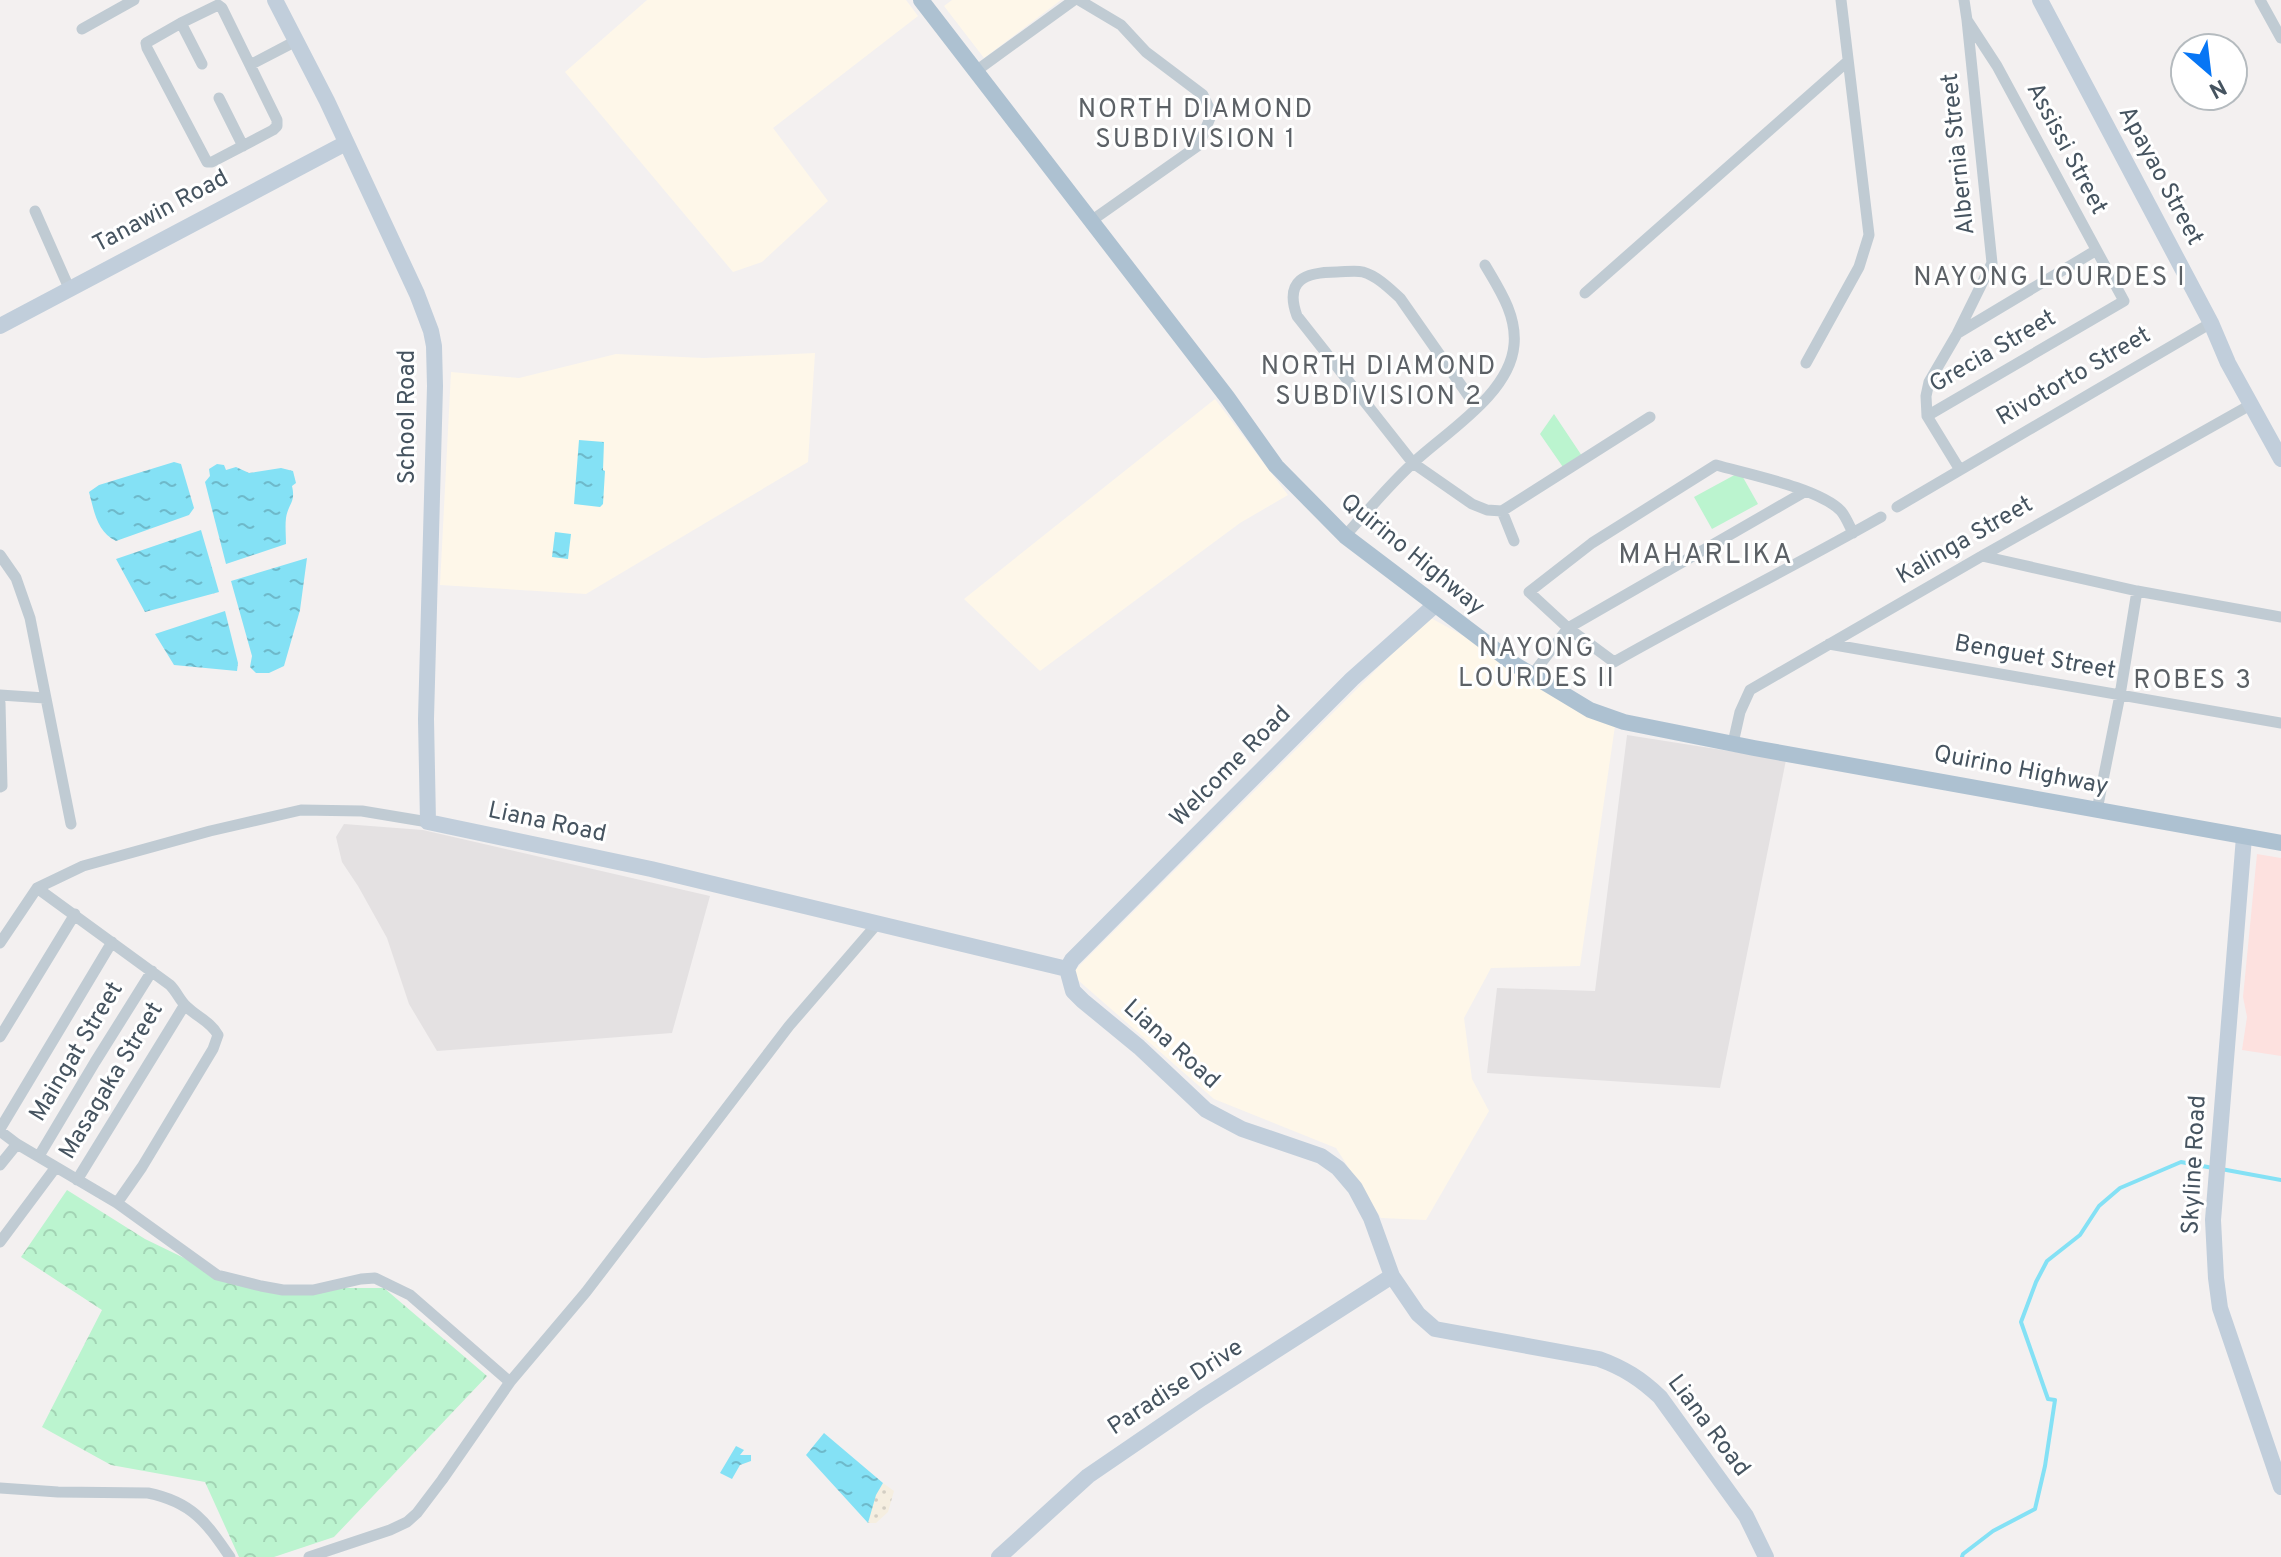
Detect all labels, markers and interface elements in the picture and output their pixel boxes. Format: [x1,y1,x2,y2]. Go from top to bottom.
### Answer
north arrow [2169,32,2249,112]
street label: Albernia Street [1936,71,1982,237]
text: N [2204,72,2231,103]
street label: Assissi Street [2019,78,2113,220]
district label: NORTH DIAMOND SUBDIVISION 1 [1078,94,1314,157]
street label: Apayao Street [2111,101,2209,251]
street label: Tanawin Road [88,164,234,260]
district label: NAYONG LOURDES I [1913,262,2187,295]
street label: Grecia Street [1924,304,2062,400]
street label: Rivotorto Street [1992,321,2156,433]
street label: School Road [393,350,423,484]
district label: NORTH DIAMOND SUBDIVISION 2 [1261,351,1497,414]
street label: Quirino Highway [1334,488,1490,622]
street label: Kalinga Street [1892,490,2038,592]
district label: MAHARLIKA [1618,538,1794,574]
street label: Benguet Street [1952,629,2118,687]
district label: NAYONG LOURDES II [1458,633,1616,696]
district label: ROBES 3 [2133,665,2253,698]
street label: Welcome Road [1164,700,1298,834]
street label: Quirino Highway [1931,739,2111,803]
street label: Liana Road [485,796,609,850]
street label: Maingat Street [23,977,131,1127]
street label: Liana Road [1116,994,1226,1096]
street label: Masagaka Street [53,997,171,1165]
street label: Skyline Road [2176,1094,2214,1236]
street label: Paradise Drive [1103,1333,1249,1443]
street label: Liana Road [1660,1369,1756,1483]

